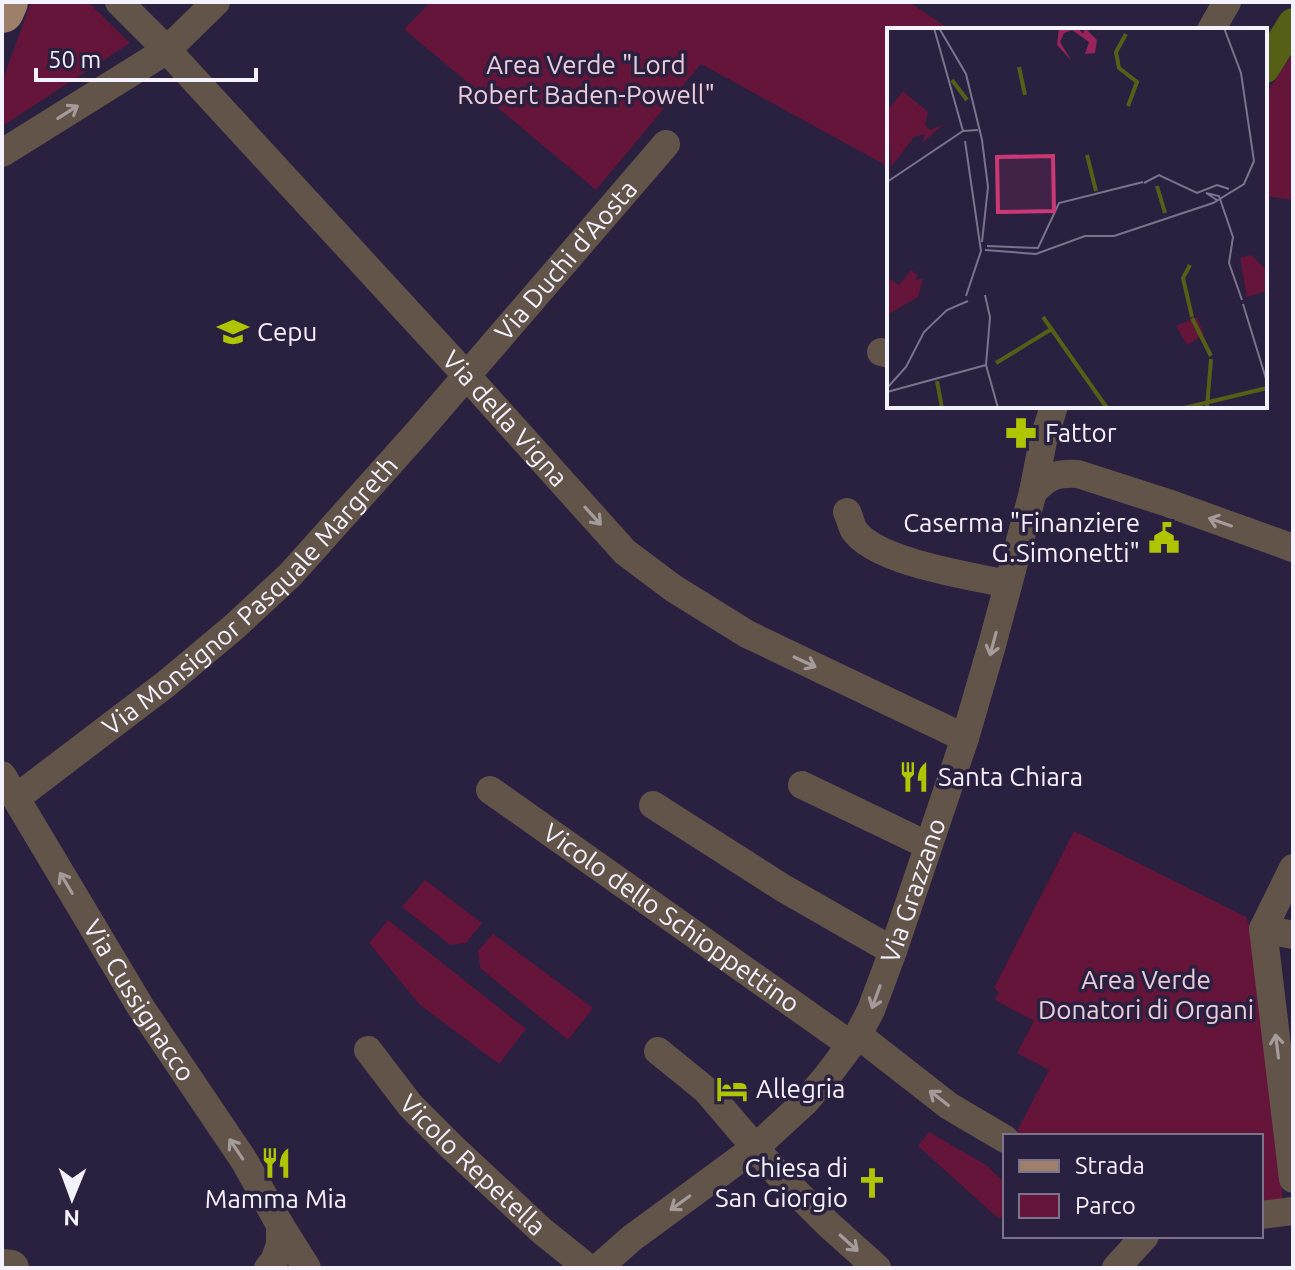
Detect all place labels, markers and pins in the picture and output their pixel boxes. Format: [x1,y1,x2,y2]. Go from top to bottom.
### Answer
school or university icon: Cepu [216,315,250,349]
place label: Cepu [257,317,317,346]
pharmacy icon: Fattor [1004,416,1038,450]
place label: Fattor [1045,418,1117,447]
place label: Caserma "Finanziere G.Simonetti" [903,508,1140,567]
public building icon: Caserma "Finanziere G.Simonetti" [1147,521,1181,555]
restaurant icon: Santa Chiara [897,760,931,794]
place label: Santa Chiara [938,762,1083,791]
hotel icon: Allegria [715,1072,749,1106]
place label: Allegria [756,1074,845,1103]
restaurant icon: Mamma Mia [259,1146,293,1180]
place label: Chiesa di San Giorgio [715,1153,848,1212]
church icon: Chiesa di San Giorgio [855,1166,889,1200]
place label: Mamma Mia [205,1184,347,1213]

